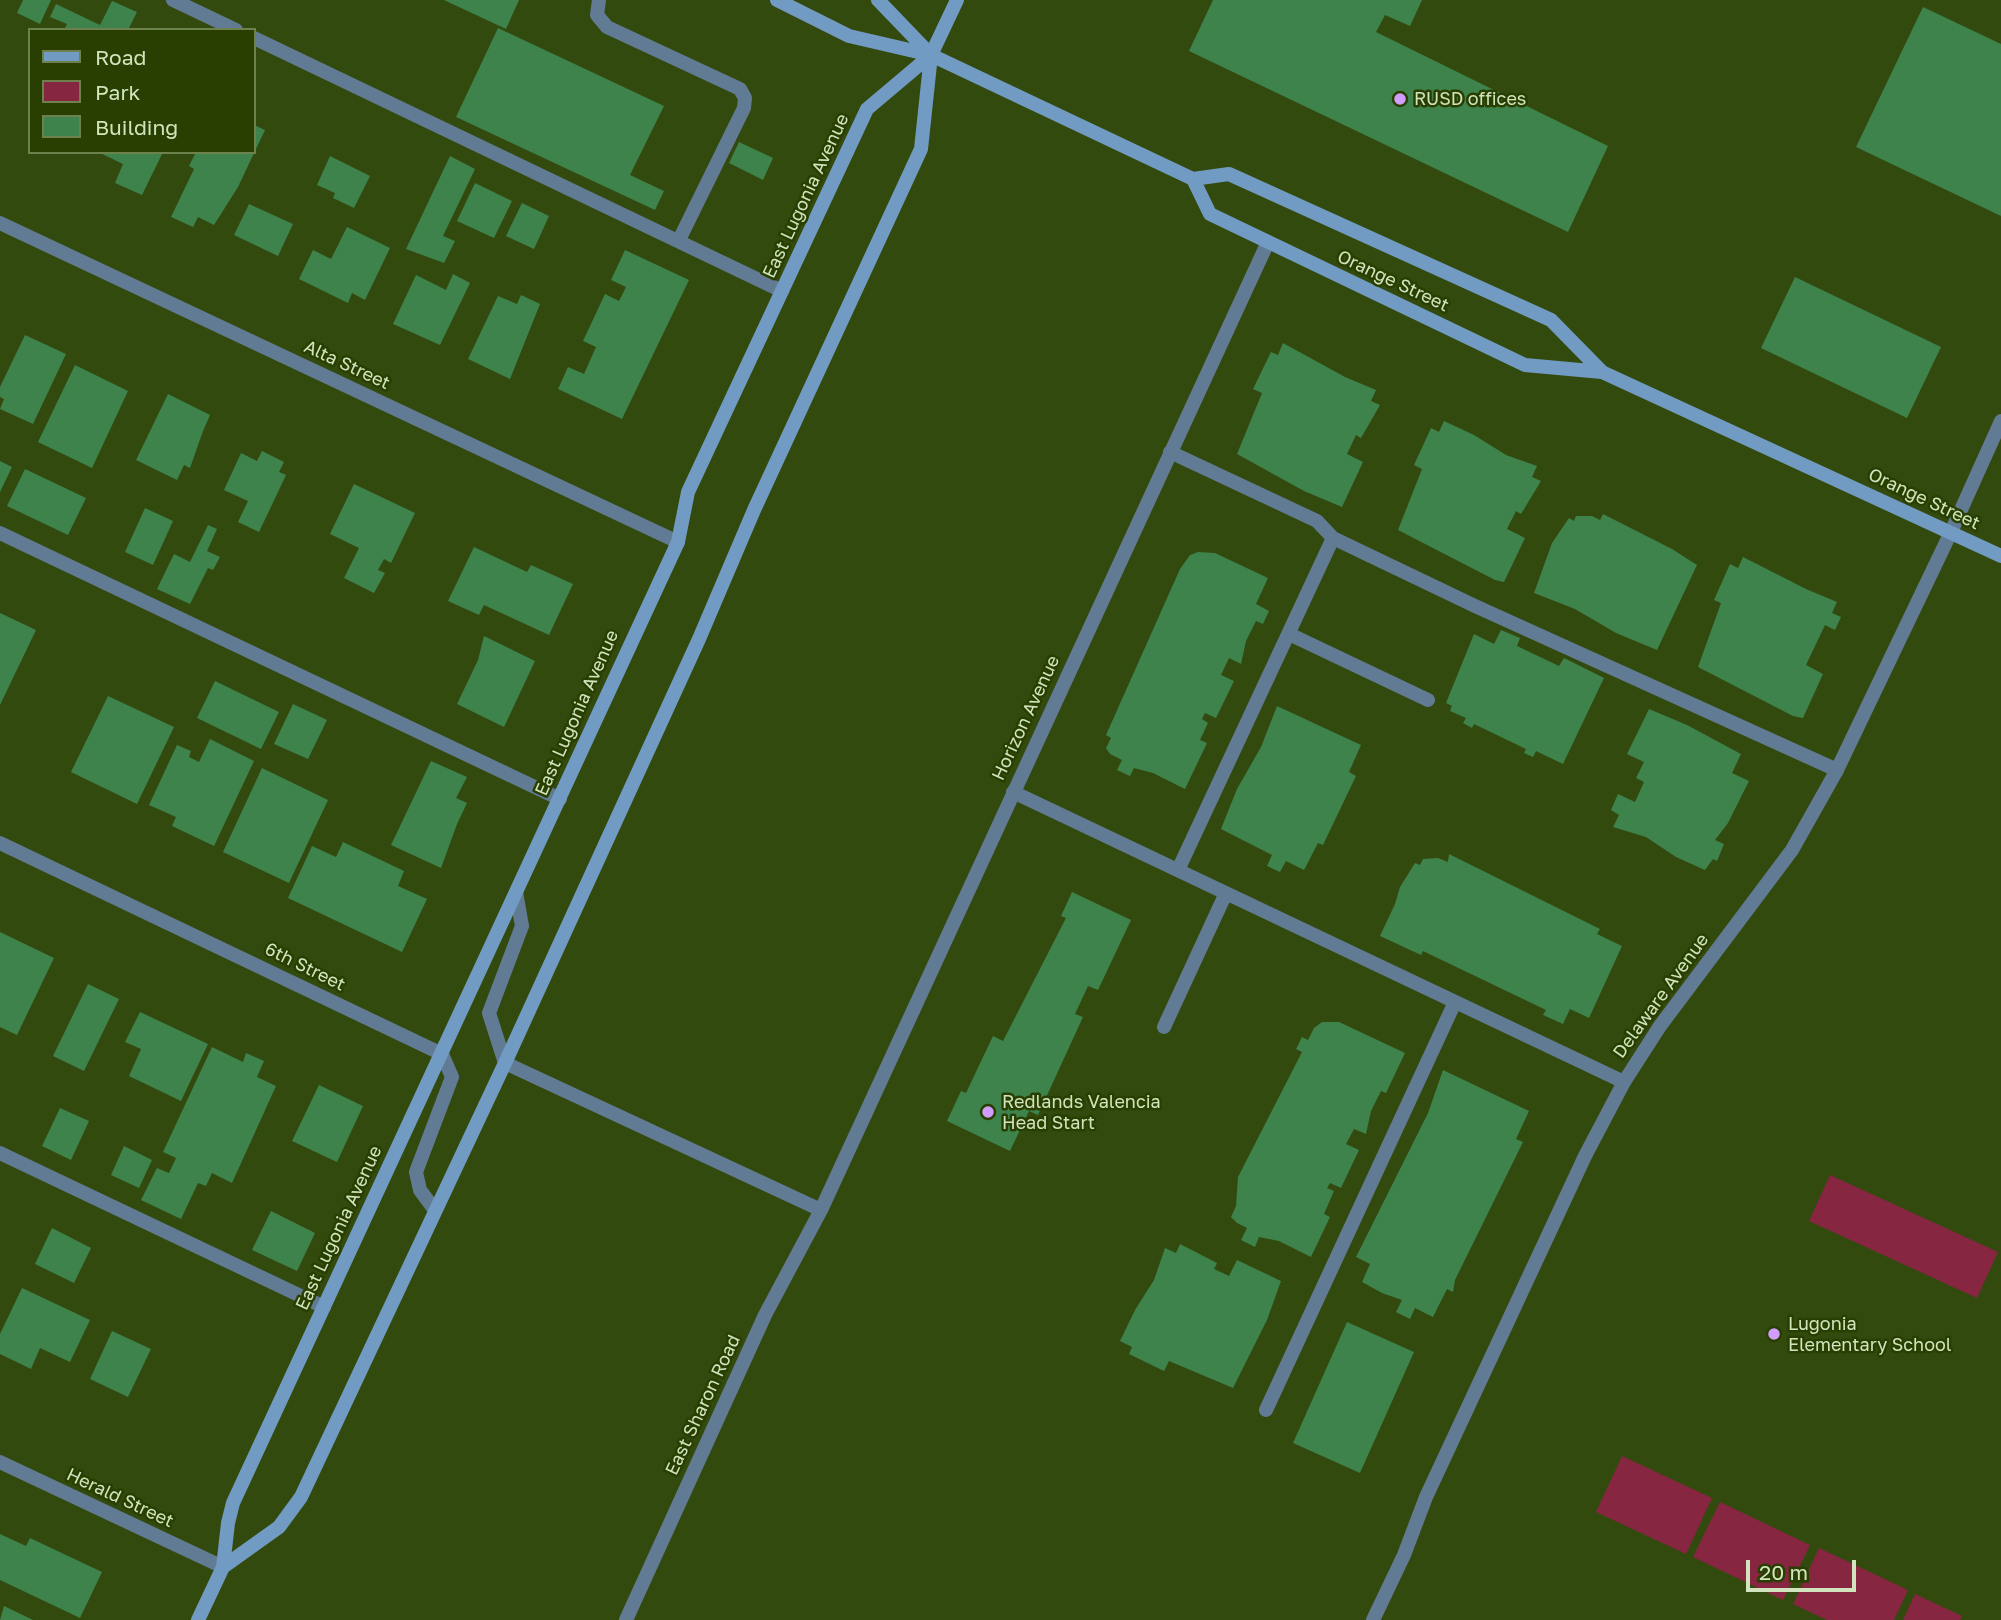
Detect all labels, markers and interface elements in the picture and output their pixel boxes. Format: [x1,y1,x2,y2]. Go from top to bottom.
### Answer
legend [28,28,256,154]
text: Road [95,44,146,70]
text: Park [95,79,140,105]
place label: RUSD offices [1414,88,1526,110]
marker: RUSD offices [1392,91,1408,107]
street label: East Lugonia Avenue [758,110,854,282]
text: Building [95,114,178,140]
street label: Orange Street [1334,246,1452,316]
street label: Alta Street [301,336,393,394]
street label: Orange Street [1865,464,1983,534]
street label: East Lugonia Avenue [531,627,623,799]
street label: Horizon Avenue [988,652,1064,784]
street label: Delaware Avenue [1609,930,1713,1062]
street label: 6th Street [261,938,349,996]
place label: Redlands Valencia Head Start [1002,1091,1161,1134]
marker: Redlands Valencia Head Start [980,1104,996,1120]
street label: East Lugonia Avenue [291,1142,387,1314]
place label: Lugonia Elementary School [1788,1313,1952,1356]
marker: Lugonia Elementary School [1766,1326,1782,1342]
street label: East Sharon Road [661,1331,745,1479]
street label: Herald Street [63,1464,177,1532]
scale bar [1749,1546,1859,1590]
text: 20 m [1759,1559,1808,1585]

